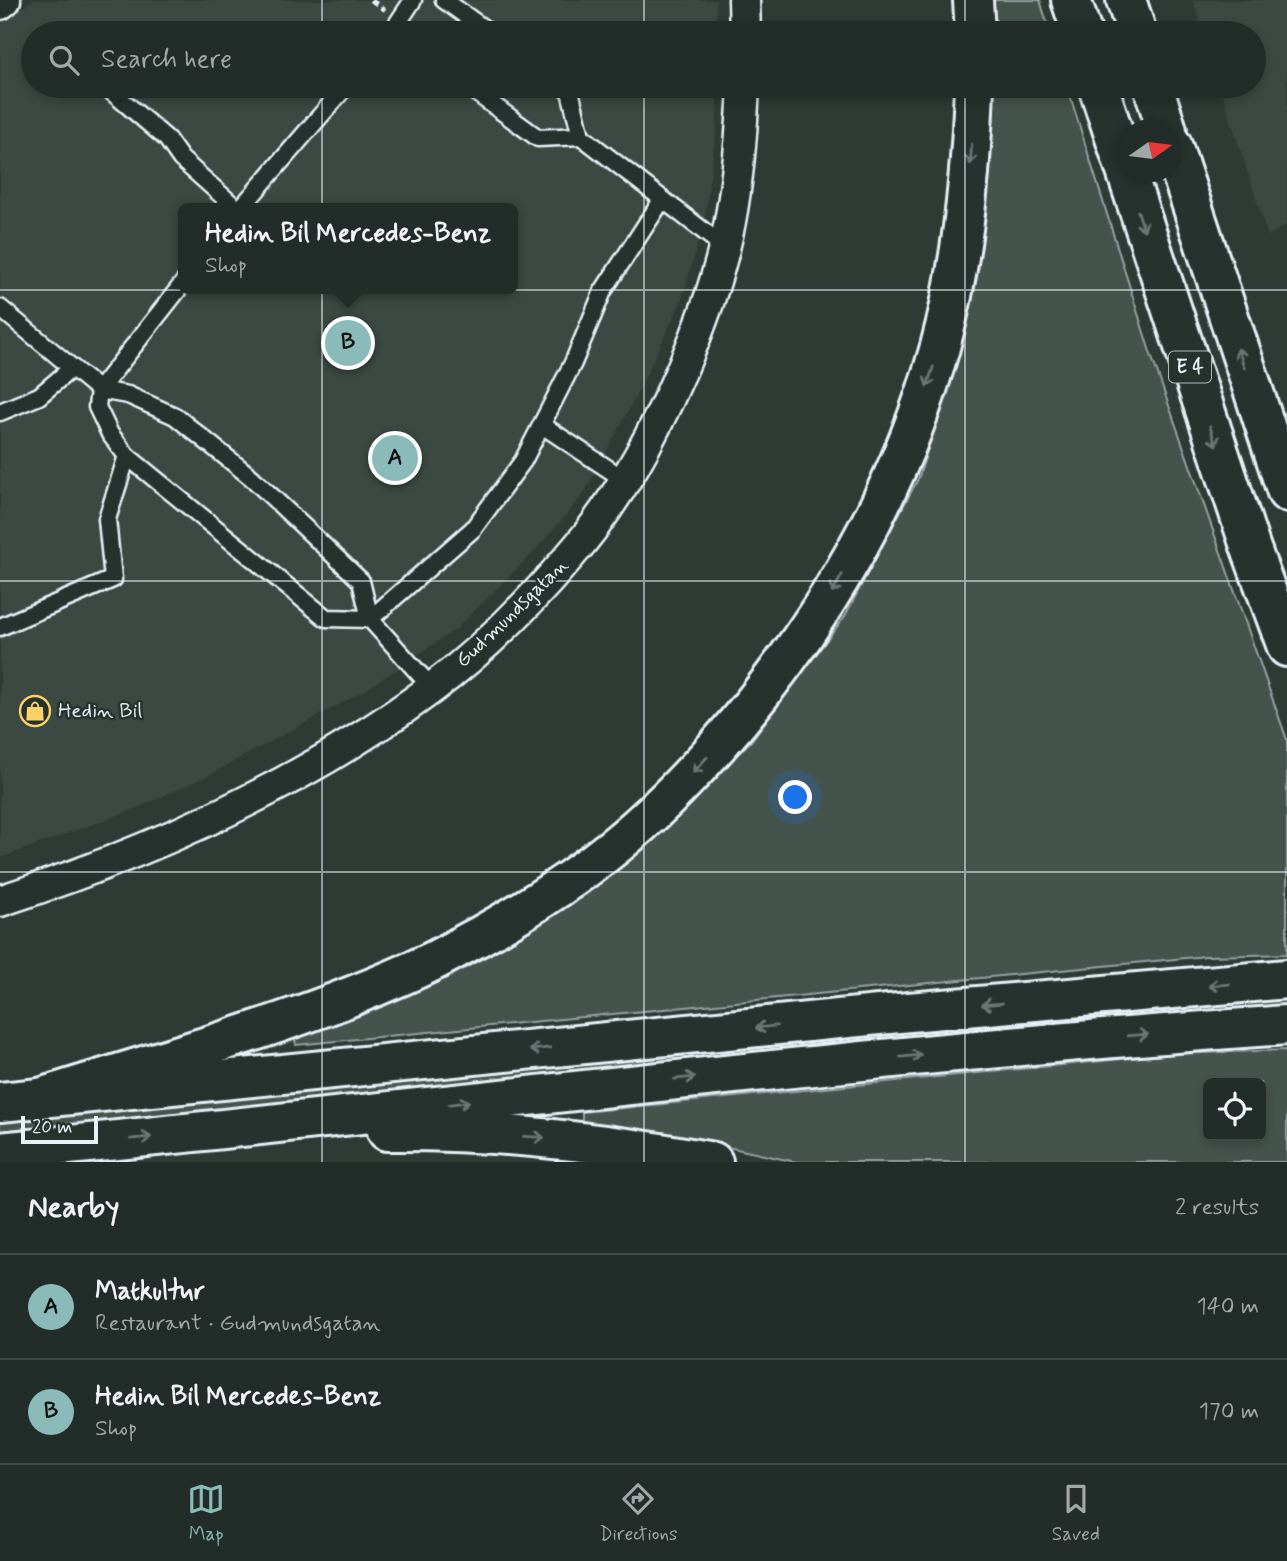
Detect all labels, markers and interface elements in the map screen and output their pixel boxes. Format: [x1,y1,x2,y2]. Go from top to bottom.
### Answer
search box [21,21,1266,98]
icon: search [45,41,83,79]
text: Search here [101,43,232,77]
north arrow [1119,119,1182,182]
one-way arrow [964,142,977,165]
popup [178,203,518,294]
one-way arrow [1136,209,1148,231]
text: Hedin Bil Mercedes-Benz [205,217,491,251]
text: Shop [205,251,247,281]
pin: B [325,317,371,369]
one-way arrow [1234,347,1246,369]
road number: E 4 [1169,352,1211,382]
one-way arrow [922,366,935,388]
one-way arrow [1208,425,1221,447]
pin: A [372,432,418,484]
street label: Gudmundsgatan [449,552,575,674]
one-way arrow [830,573,843,594]
shop icon: Hedin Bil [18,694,52,728]
place label: Hedin Bil [58,697,142,725]
one-way arrow [692,756,708,774]
your location [778,780,812,814]
one-way arrow [1208,979,1231,992]
one-way arrow [982,998,1004,1011]
one-way arrow [755,1020,778,1033]
one-way arrow [1126,1028,1149,1041]
one-way arrow [529,1043,551,1056]
one-way arrow [900,1049,922,1062]
one-way arrow [673,1072,696,1085]
map controls [1203,1078,1266,1141]
button: locate [1203,1078,1266,1141]
one-way arrow [447,1096,470,1109]
scale bar [21,1113,98,1145]
text: 20 m [32,1115,72,1140]
one-way arrow [522,1130,545,1143]
one-way arrow [129,1132,152,1145]
text: Nearby [28,1188,119,1227]
text: 2 results [1175,1193,1259,1223]
text: Matkultur [95,1275,205,1309]
text: A [43,1292,59,1322]
text: 140 m [1196,1292,1259,1322]
text: Restaurant · Gudmundsgatan [95,1309,381,1339]
text: Hedin Bil Mercedes-Benz [95,1380,381,1414]
text: B [44,1397,58,1427]
text: 170 m [1199,1397,1259,1427]
text: Shop [95,1414,137,1444]
tab: Map [187,1480,225,1547]
tab: Directions [599,1480,678,1547]
tab: Saved [1052,1480,1100,1547]

